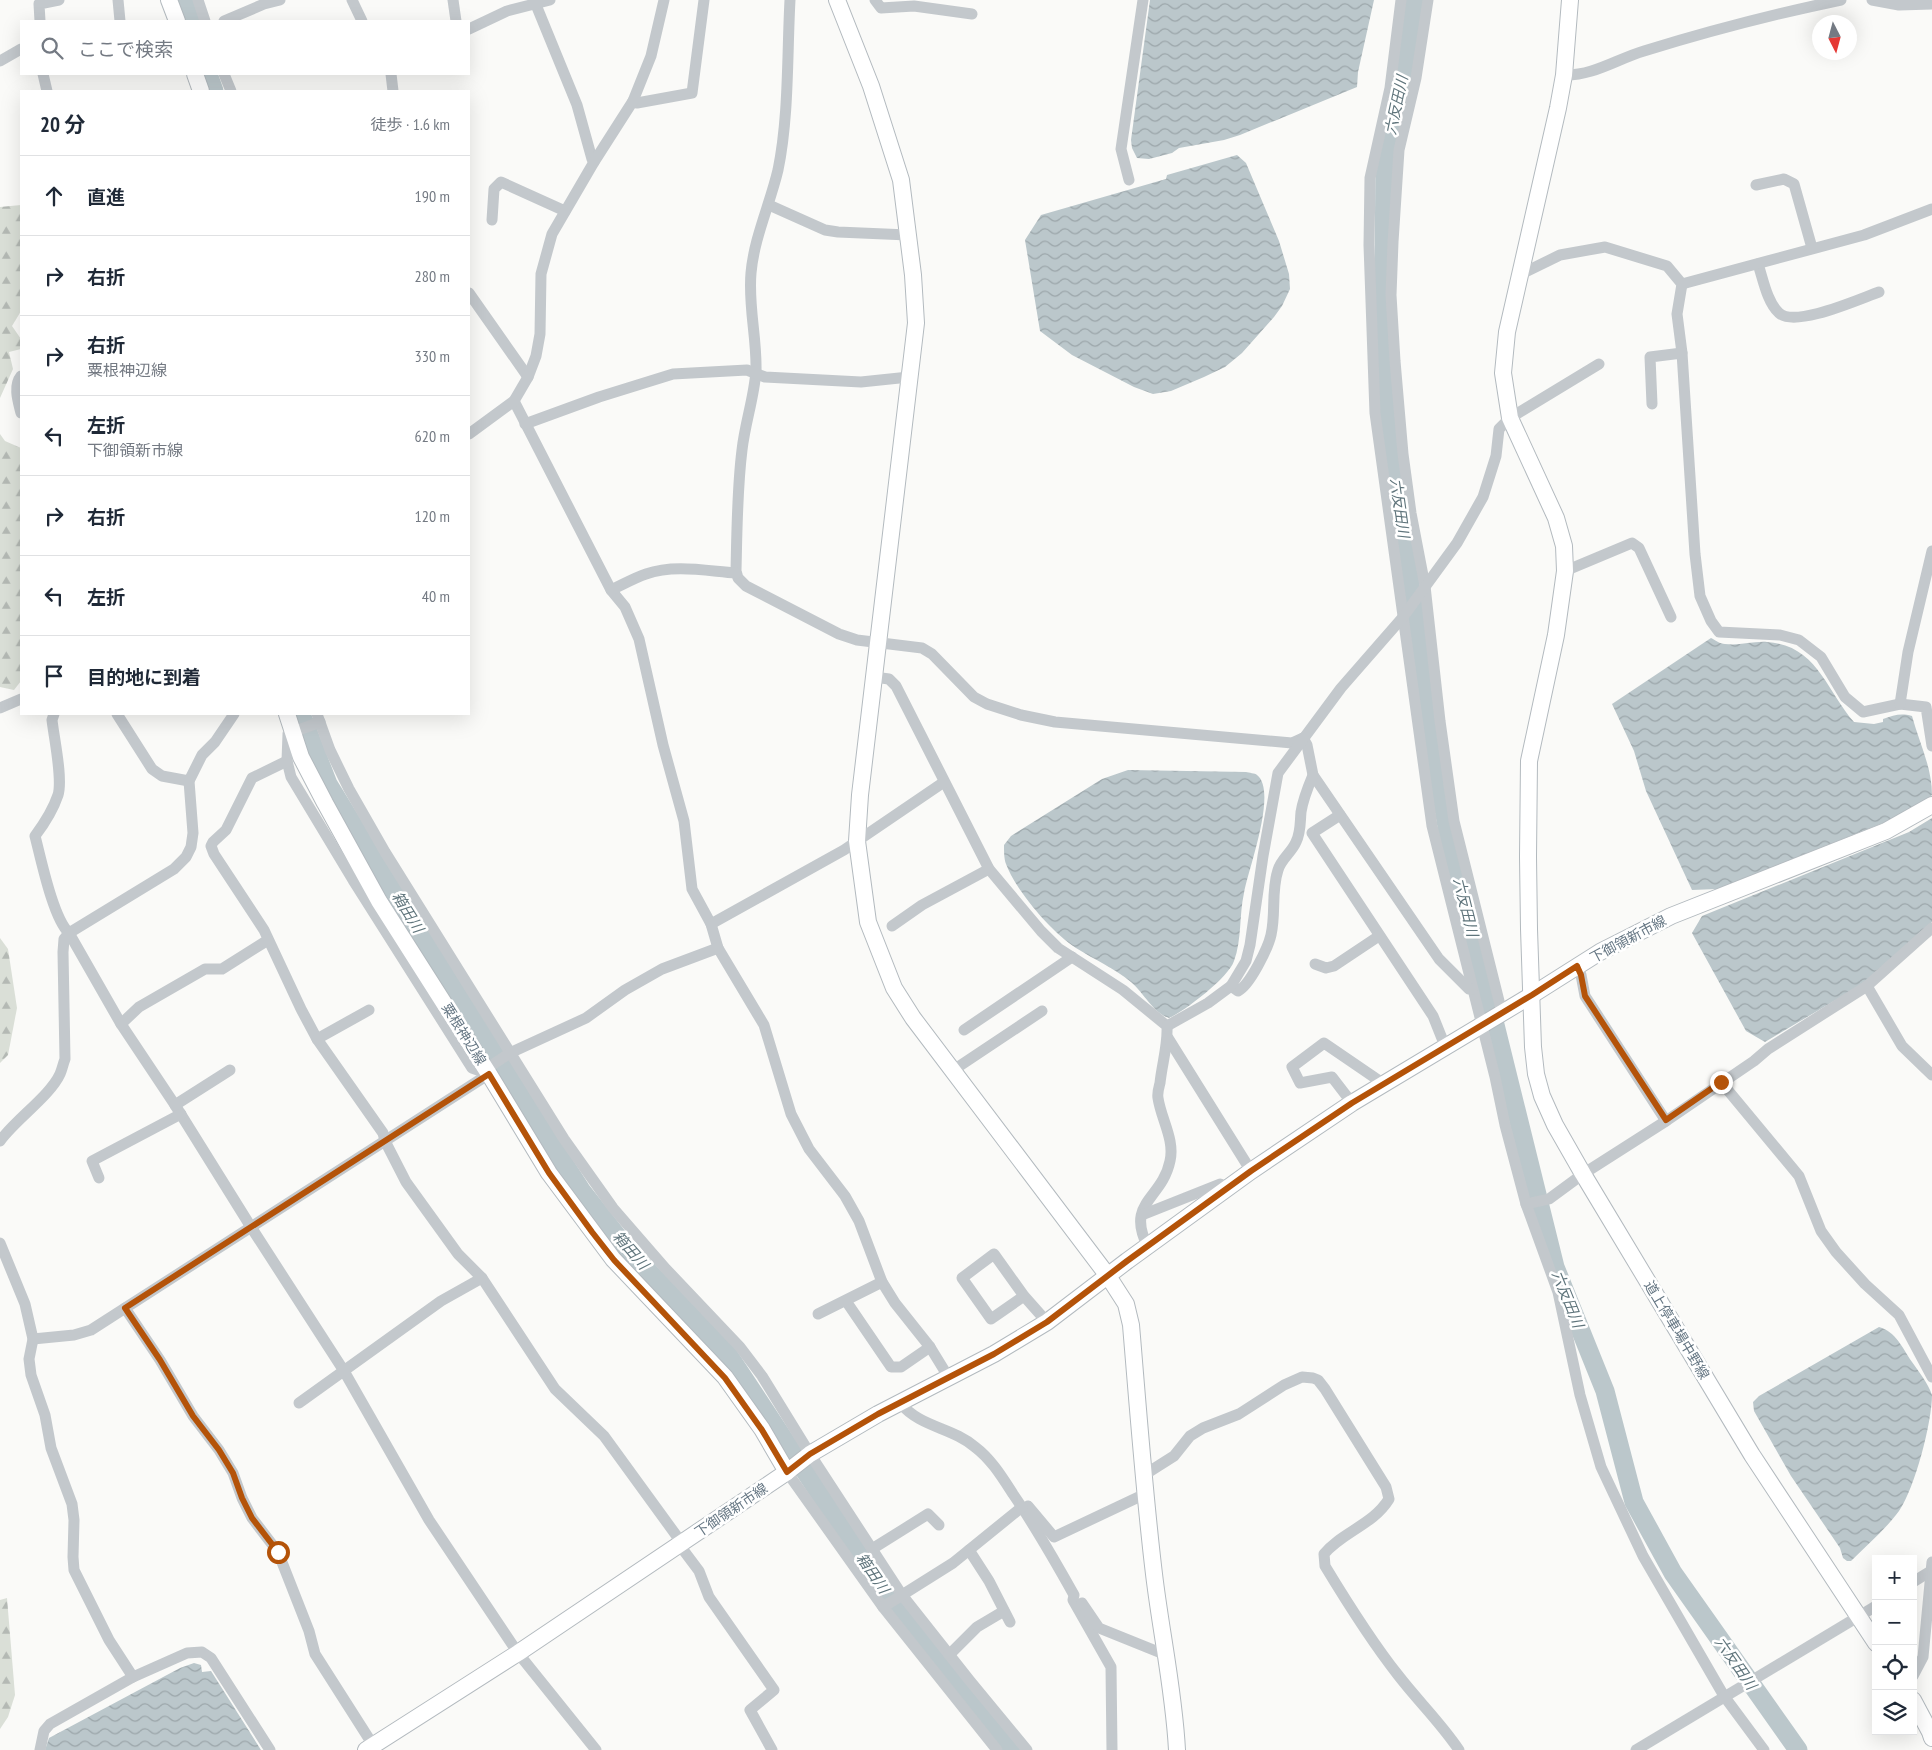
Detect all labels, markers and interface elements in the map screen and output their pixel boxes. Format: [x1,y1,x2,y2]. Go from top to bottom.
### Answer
north arrow [1812,15,1857,60]
search box [20,20,470,75]
icon: search [38,34,66,62]
text: ここで検索 [78,37,173,61]
water label: 六反田川 [1380,72,1412,136]
text: 20 分 [40,111,85,138]
text: 徒歩 · 1.6 km [371,114,450,134]
icon: ahead [40,182,68,210]
text: 直進 [87,185,125,209]
text: 190 m [415,186,450,206]
icon: right [40,262,68,290]
text: 右折 [87,265,125,289]
text: 280 m [415,266,450,286]
text: 右折 [87,333,125,357]
icon: right [40,342,68,370]
text: 330 m [415,346,450,366]
text: 粟根神辺線 [87,360,167,380]
text: 左折 [87,413,125,437]
icon: left [40,422,68,450]
text: 620 m [415,426,450,446]
text: 下御領新市線 [87,440,183,460]
water label: 六反田川 [1386,477,1414,541]
icon: right [40,502,68,530]
text: 右折 [87,505,125,529]
text: 120 m [415,506,450,526]
icon: left [40,582,68,610]
text: 左折 [87,585,125,609]
text: 40 m [422,586,450,606]
icon: arrive [40,662,68,690]
text: 目的地に到着 [87,665,201,689]
water label: 六反田川 [1450,876,1483,940]
water label: 箱田川 [388,888,429,938]
street label: 下御領新市線 [1587,911,1669,967]
street label: 粟根神辺線 [438,1000,490,1068]
route end [1710,1071,1733,1094]
water label: 箱田川 [609,1227,654,1275]
water label: 六反田川 [1548,1268,1589,1332]
street label: 道上停車場中野線 [1640,1277,1714,1383]
street label: 下御領新市線 [691,1479,771,1541]
route start [267,1541,290,1564]
water label: 箱田川 [853,1549,895,1599]
map controls [1872,1555,1917,1735]
button: + [1872,1555,1917,1600]
button: − [1872,1600,1917,1645]
water label: 六反田川 [1711,1633,1762,1695]
button: locate [1872,1645,1917,1690]
button: layers [1872,1690,1917,1735]

